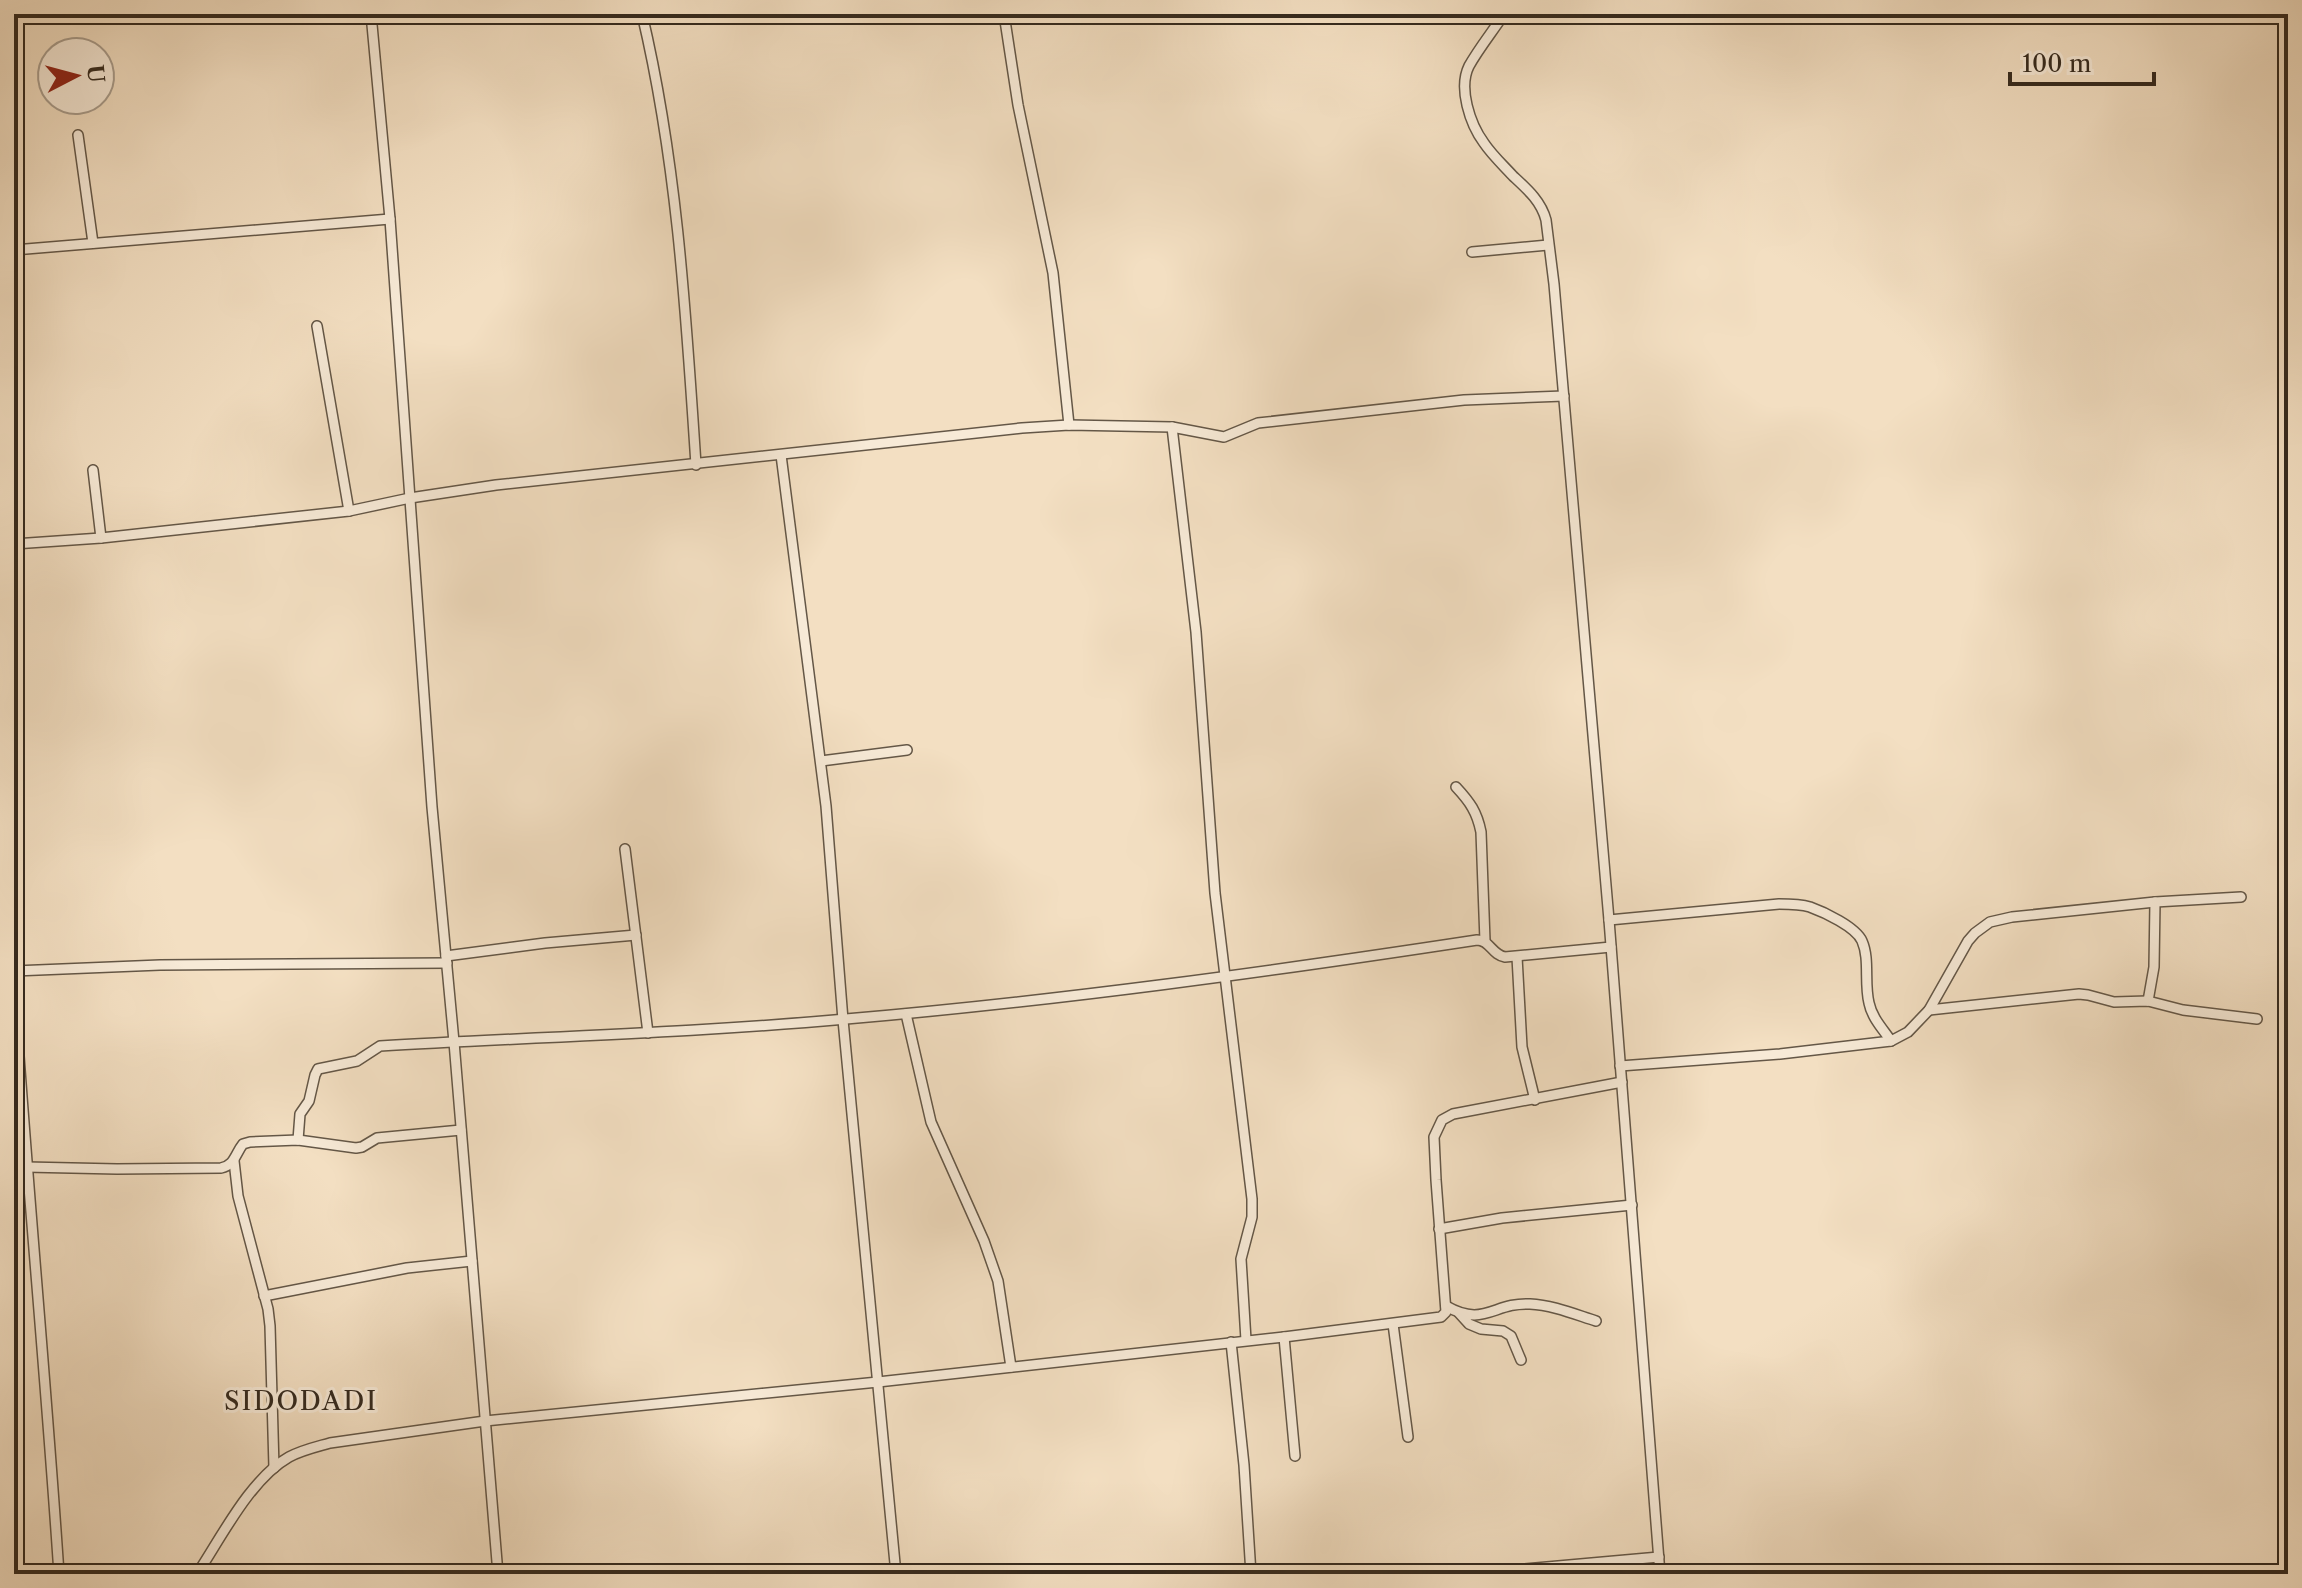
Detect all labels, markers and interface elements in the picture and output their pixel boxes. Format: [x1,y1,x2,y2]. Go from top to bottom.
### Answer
north arrow [36,36,116,116]
scale bar [2010,36,2154,86]
text: 100 m [2022,49,2091,78]
text: U [81,64,110,84]
district label: SIDODADI [224,1385,378,1417]

